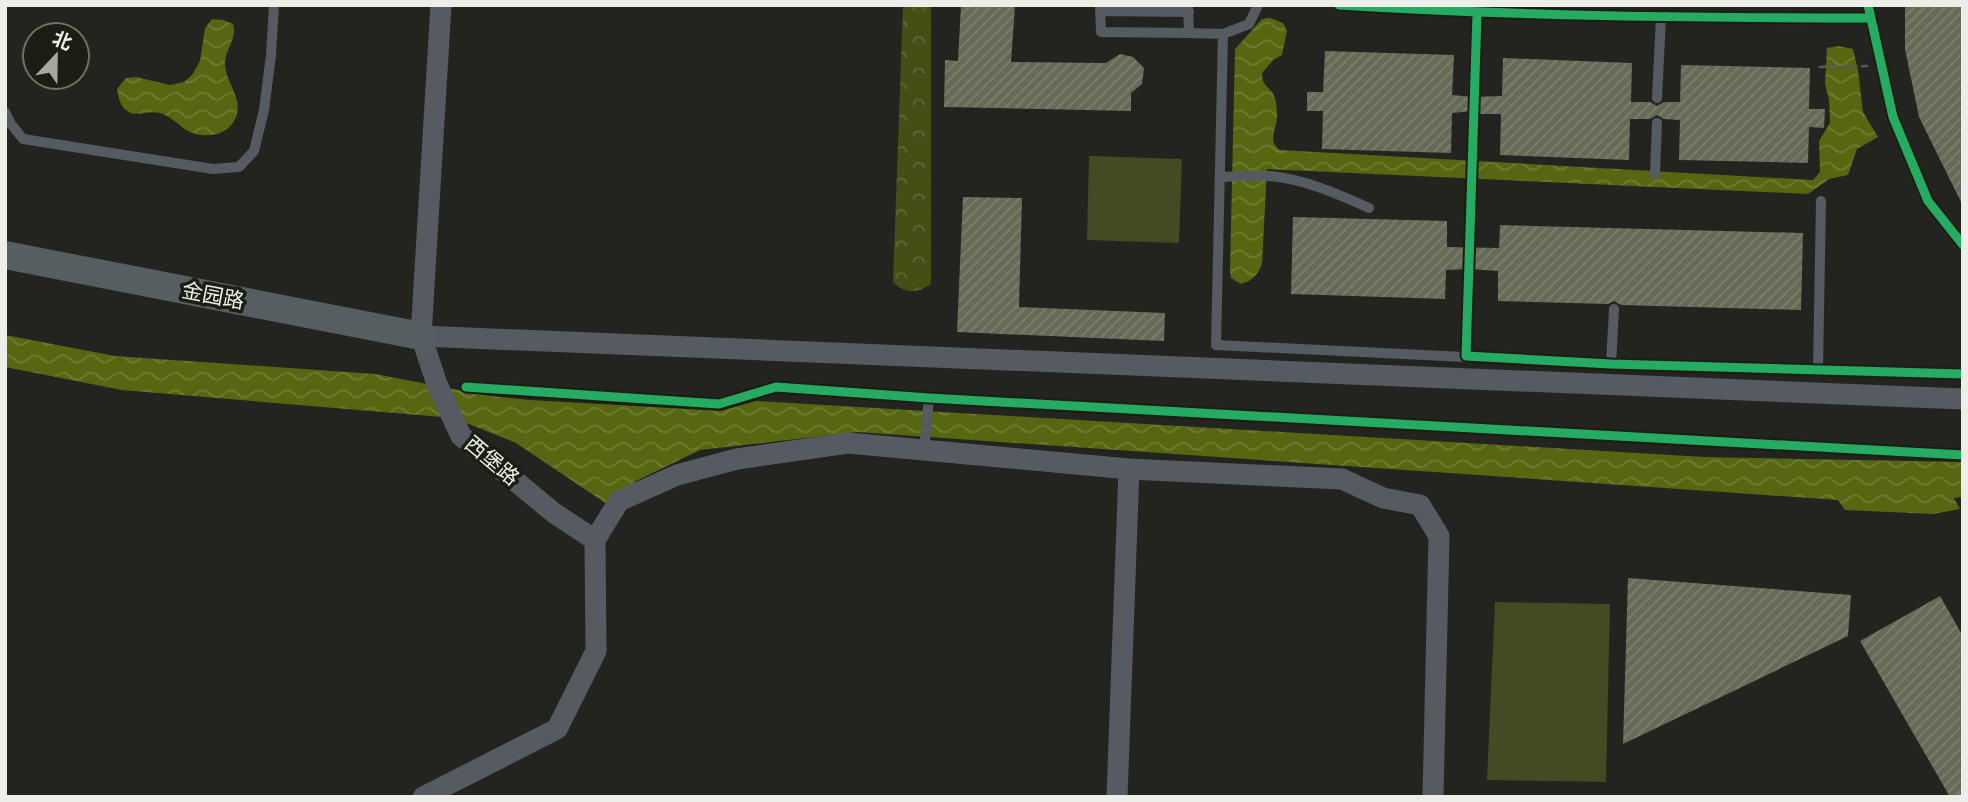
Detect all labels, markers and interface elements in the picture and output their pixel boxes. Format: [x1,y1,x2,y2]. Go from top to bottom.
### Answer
north arrow [21,21,91,91]
text: 北 [49,26,75,54]
street label: 金园路 [180,277,246,313]
street label: 西堡路 [461,431,524,490]

